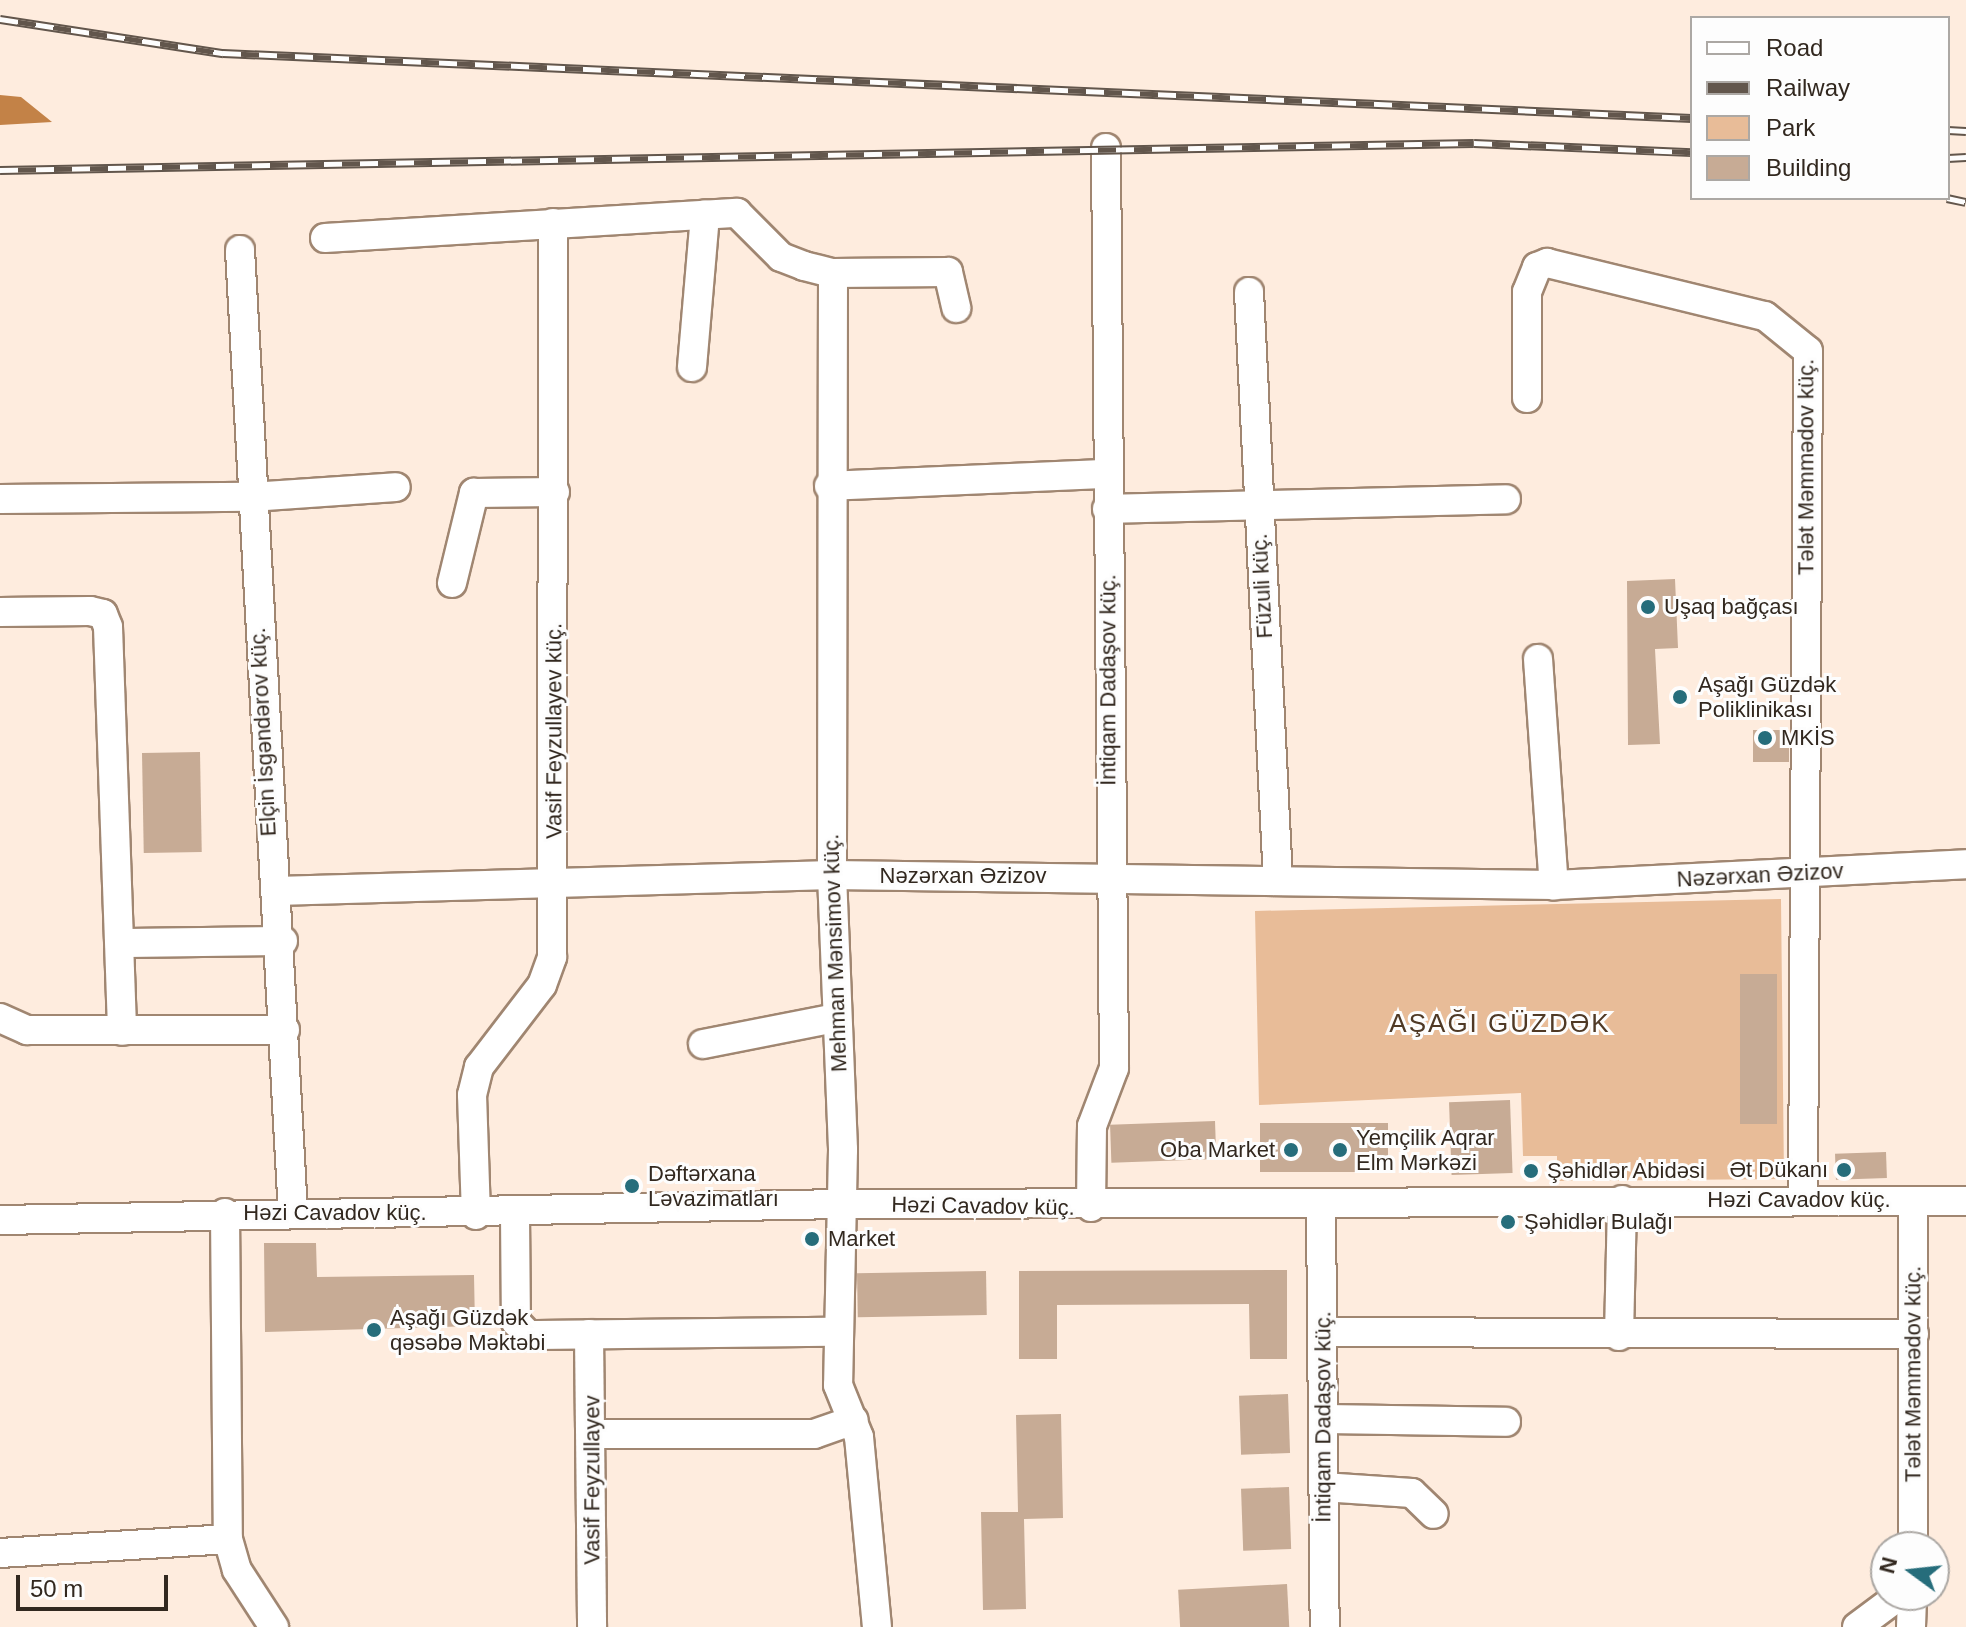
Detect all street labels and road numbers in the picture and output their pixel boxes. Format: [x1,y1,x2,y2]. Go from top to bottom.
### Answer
street label: Tələt Məmmədov küç. [1793,359,1819,575]
street label: Füzuli küç. [1246,533,1278,639]
street label: İntiqam Dadaşov küç. [1095,574,1121,786]
street label: Vasif Feyzullayev küç. [541,623,567,839]
street label: Elçin İsgəndərov küç. [244,627,282,837]
street label: Mehman Mənsimov küç. [818,833,852,1073]
street label: Nəzərxan Əzizov [1676,857,1844,893]
street label: Nəzərxan Əzizov [880,863,1046,889]
street label: Həzi Cavadov küç. [1707,1187,1891,1213]
street label: Həzi Cavadov küç. [891,1191,1075,1221]
street label: Həzi Cavadov küç. [243,1200,427,1226]
street label: Tələt Məmmədov küç. [1900,1266,1926,1482]
street label: İntiqam Dadaşov küç. [1310,1311,1336,1523]
street label: Vasif Feyzullayev [579,1395,605,1565]

